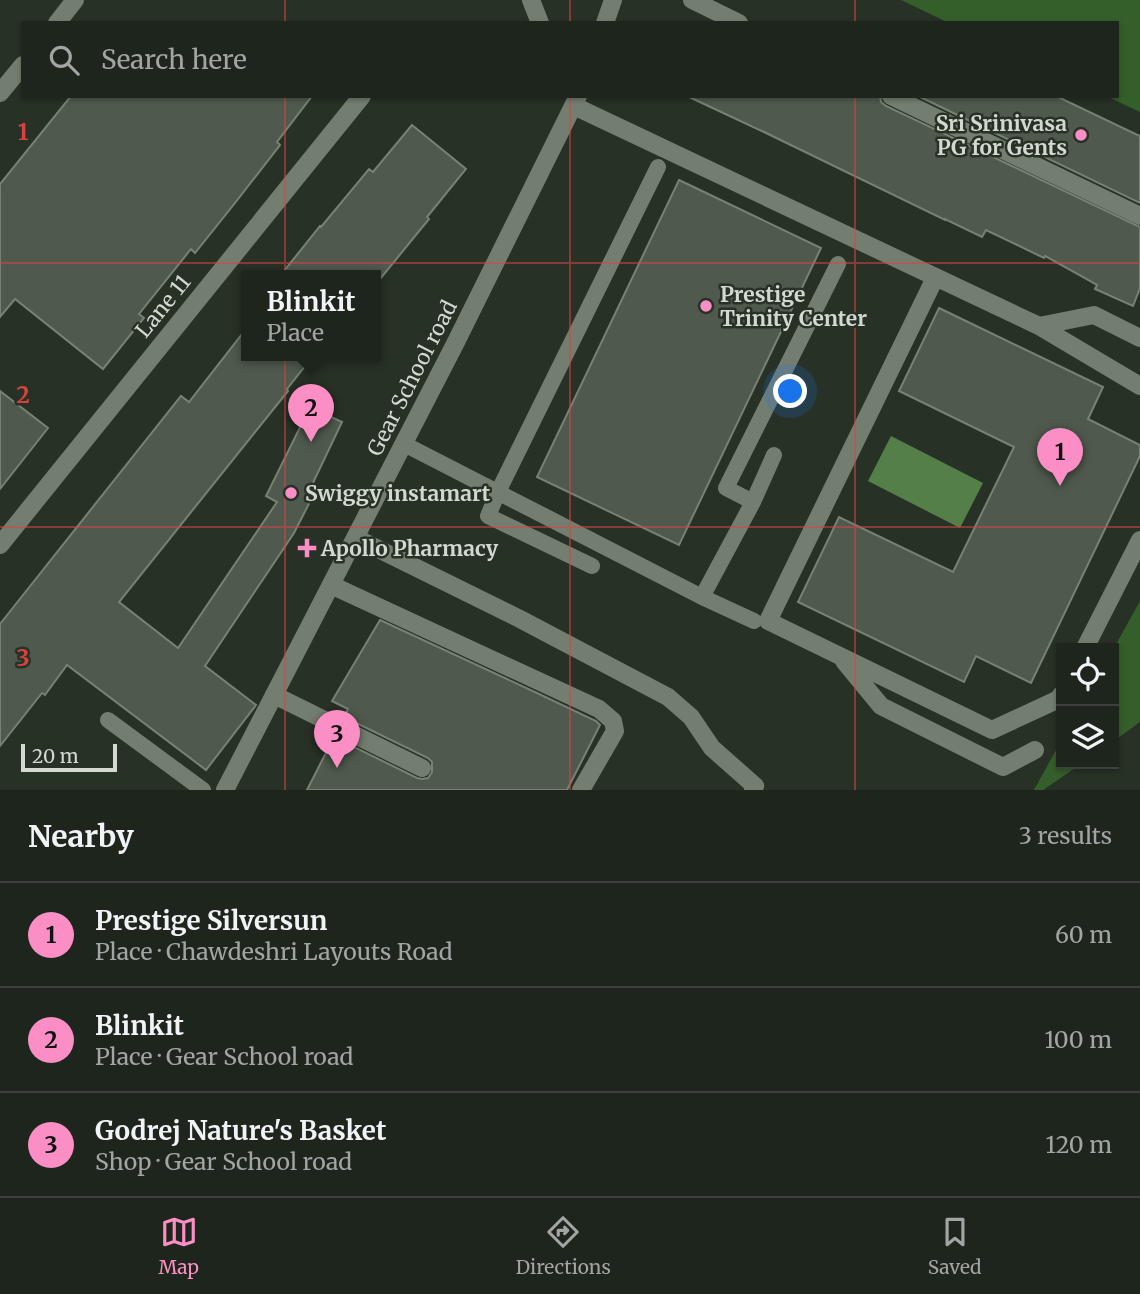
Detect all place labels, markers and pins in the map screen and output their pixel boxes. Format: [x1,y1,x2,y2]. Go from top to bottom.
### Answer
place label: Sri Srinivasa PG for Gents [936,110,1067,161]
marker: Sri Srinivasa PG for Gents [1073,127,1089,143]
place label: Prestige Trinity Center [720,281,867,332]
marker: Prestige Trinity Center [698,298,714,314]
pin: 2 [288,384,334,442]
pin: 1 [1037,428,1083,486]
place label: Swiggy instamart [305,480,491,507]
marker: Swiggy instamart [283,485,299,501]
place label: Apollo Pharmacy [320,535,499,562]
marker: Apollo Pharmacy [299,540,315,556]
pin: 3 [314,710,360,768]

